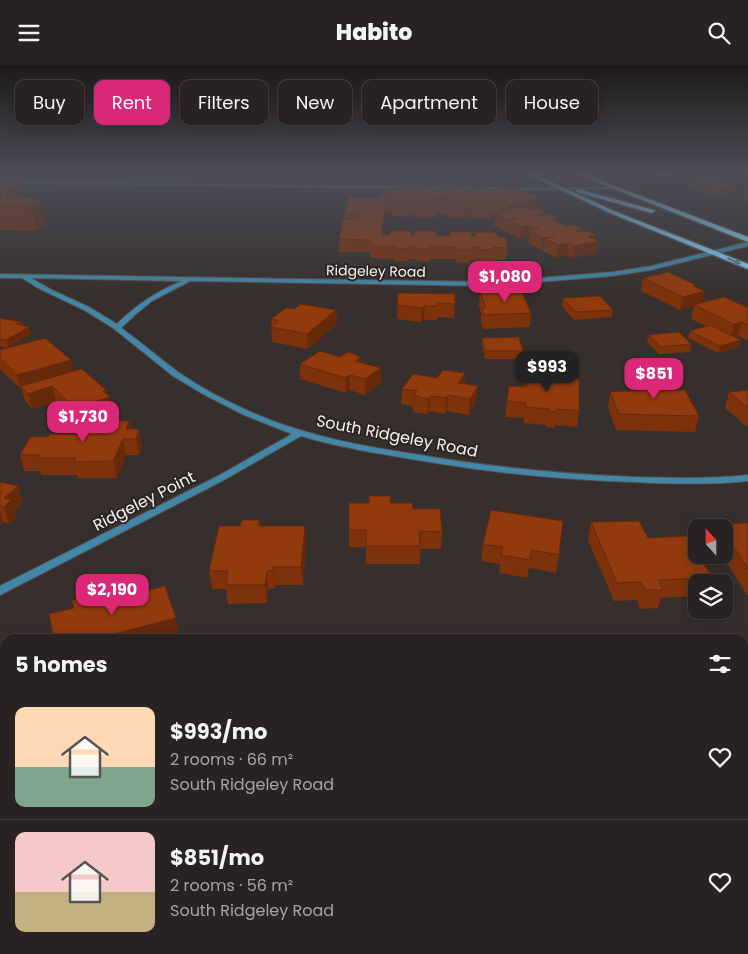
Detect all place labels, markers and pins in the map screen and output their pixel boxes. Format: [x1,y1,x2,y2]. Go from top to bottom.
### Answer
pin: $1,080 [464,261,546,303]
pin: $993 [517,351,577,393]
pin: $851 [624,357,684,400]
pin: $1,730 [42,401,124,443]
pin: $2,190 [71,573,153,616]

